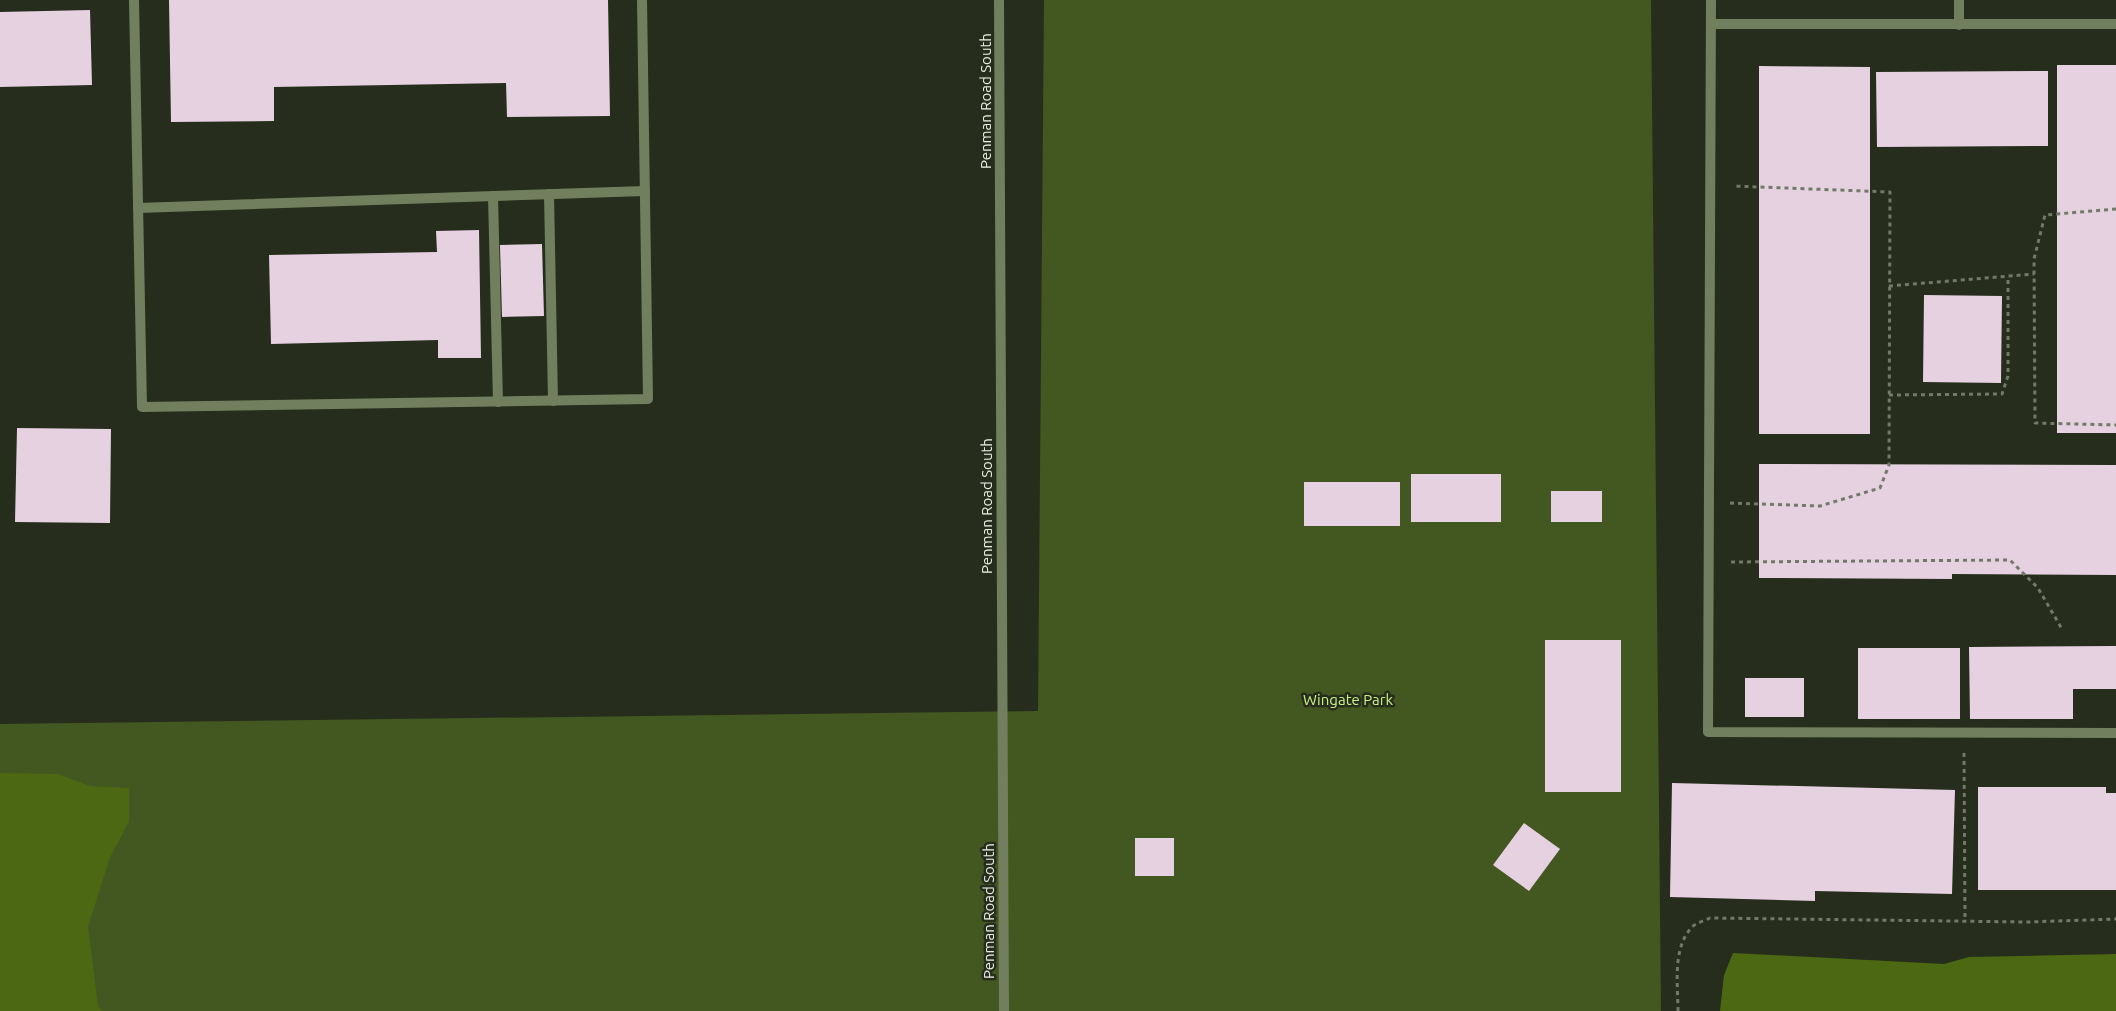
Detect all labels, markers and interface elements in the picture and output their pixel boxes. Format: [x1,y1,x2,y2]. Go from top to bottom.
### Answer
street label: Penman Road South [977,33,994,169]
street label: Penman Road South [978,438,995,574]
park label: Wingate Park [1303,691,1393,708]
street label: Penman Road South [980,843,997,979]

